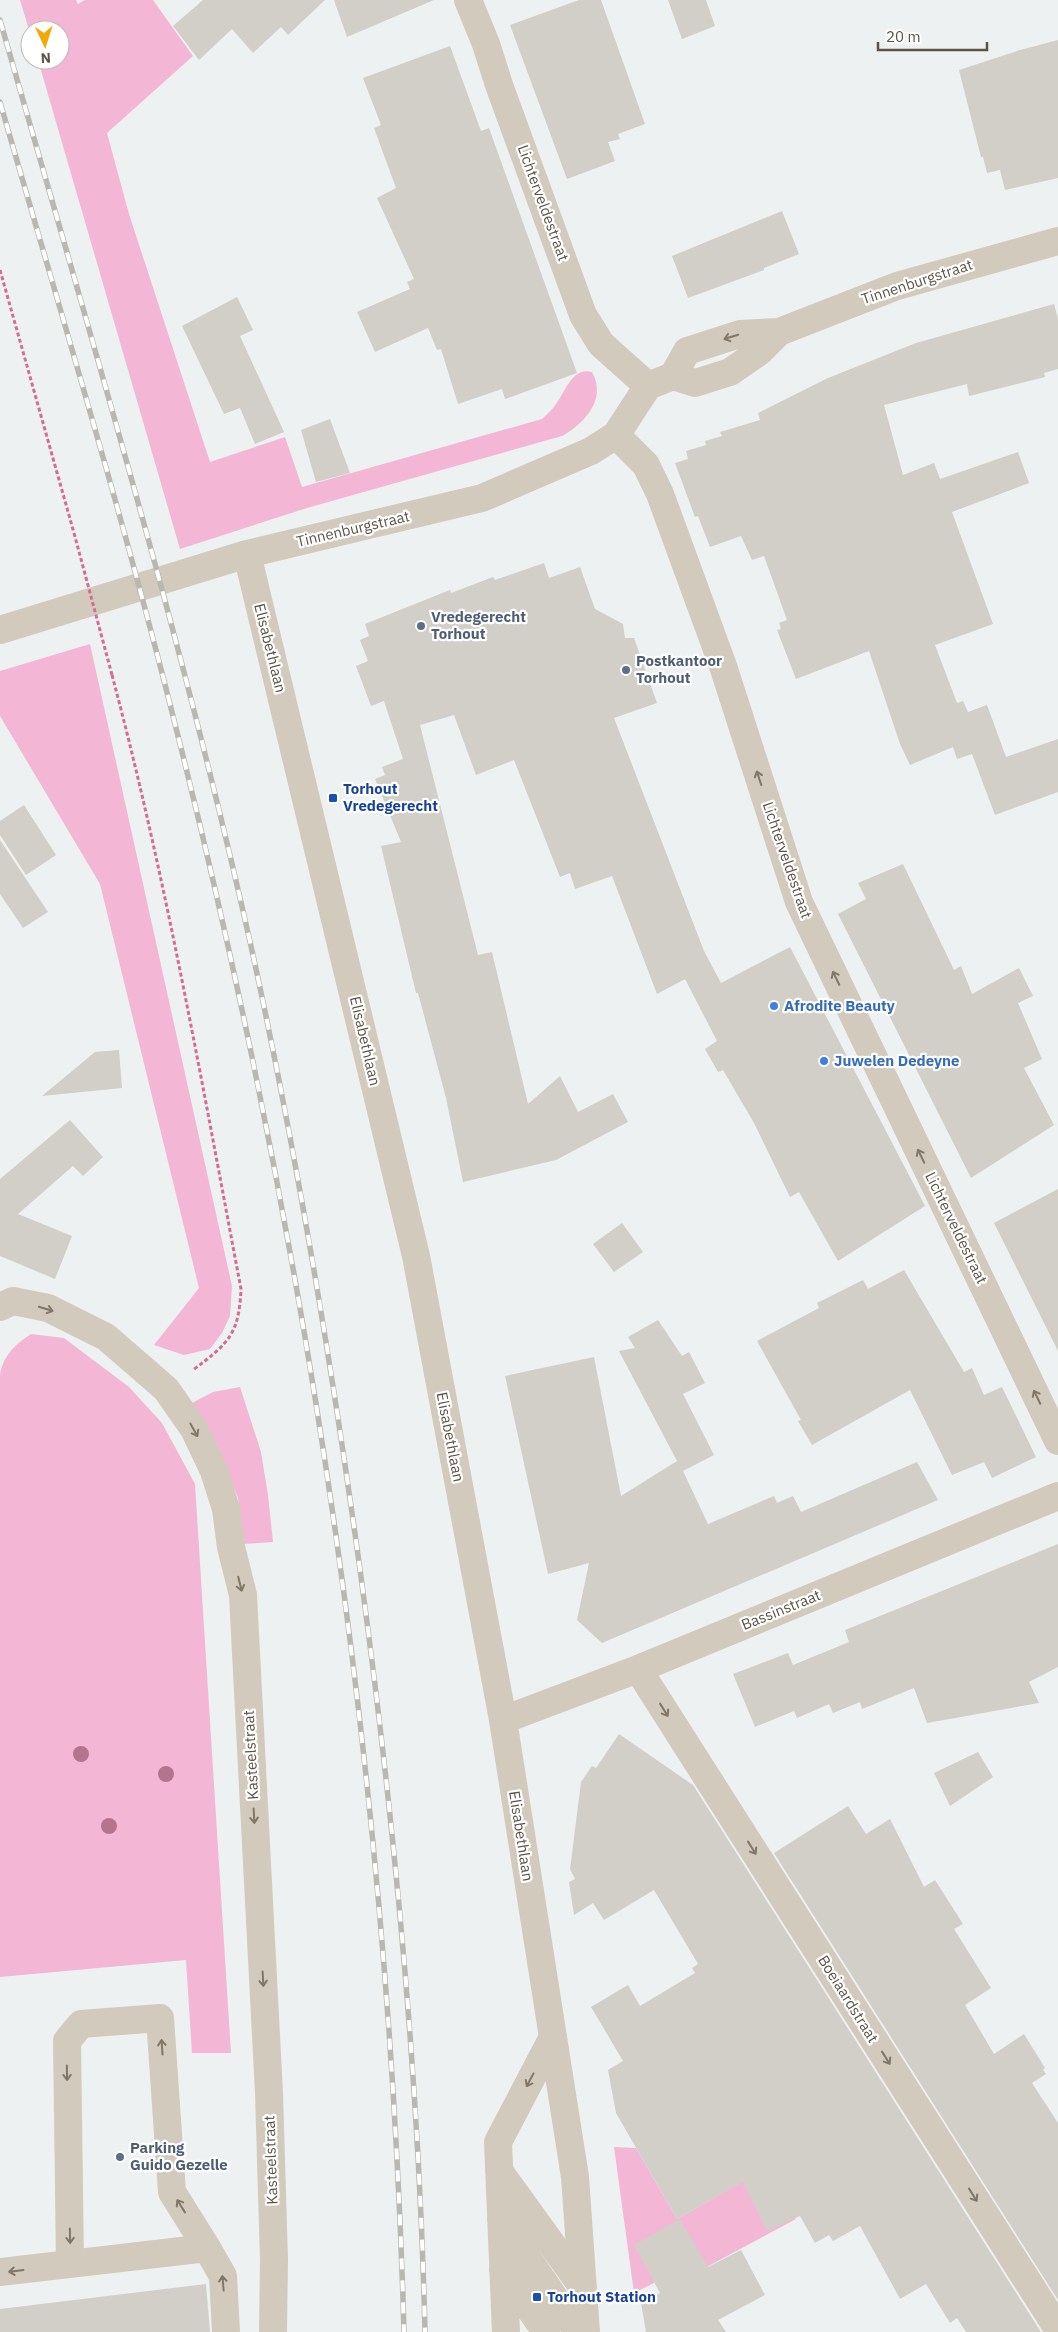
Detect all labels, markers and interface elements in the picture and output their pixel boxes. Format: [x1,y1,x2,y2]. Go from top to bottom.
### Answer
north arrow [20,20,70,70]
scale bar [878,20,987,52]
text: 20 m [886,27,921,46]
text: N [40,49,52,67]
street label: Lichterveldestraat [514,142,573,263]
street label: Tinnenburgstraat [859,255,975,308]
one-way arrow [723,333,739,342]
street label: Tinnenburgstraat [294,506,411,551]
street label: Elisabethlaan [250,601,291,694]
place label: Vredegerecht Torhout [431,607,526,643]
marker: Vredegerecht Torhout [415,620,427,632]
place label: Postkantoor Torhout [636,651,722,687]
marker: Postkantoor Torhout [620,664,632,676]
one-way arrow [754,771,763,786]
place label: Torhout Vredegerecht [343,779,438,815]
marker: Torhout Vredegerecht [327,792,339,804]
street label: Lichterveldestraat [759,799,816,921]
one-way arrow [830,971,840,986]
street label: Elisabethlaan [346,994,385,1087]
place label: Afrodite Beauty [784,996,895,1015]
marker: Afrodite Beauty [768,1000,780,1012]
place label: Juwelen Dedeyne [834,1051,959,1070]
marker: Juwelen Dedeyne [818,1055,830,1067]
one-way arrow [916,1149,925,1164]
street label: Lichterveldestraat [921,1169,992,1287]
one-way arrow [38,1304,54,1314]
street label: Elisabethlaan [432,1390,469,1483]
one-way arrow [1032,1390,1041,1405]
one-way arrow [189,1422,199,1436]
one-way arrow [236,1576,245,1592]
street label: Bassinstraat [738,1585,823,1634]
one-way arrow [660,1703,670,1717]
street label: Kasteelstraat [239,1710,262,1800]
street label: Elisabethlaan [505,1789,538,1882]
one-way arrow [249,1808,259,1824]
one-way arrow [747,1840,757,1854]
street label: Boeiaardstraat [814,1952,883,2046]
one-way arrow [258,1970,267,1986]
one-way arrow [157,2039,167,2055]
one-way arrow [881,2051,891,2065]
one-way arrow [62,2065,72,2081]
one-way arrow [525,2073,535,2088]
street label: Kasteelstraat [259,2115,282,2205]
place label: Parking Guido Gezelle [130,2138,228,2174]
marker: Parking Guido Gezelle [114,2151,126,2163]
one-way arrow [968,2188,978,2202]
one-way arrow [176,2200,186,2214]
one-way arrow [65,2228,75,2244]
one-way arrow [8,2266,24,2276]
one-way arrow [218,2276,228,2292]
place label: Torhout Station [547,2287,656,2306]
marker: Torhout Station [531,2291,543,2303]

